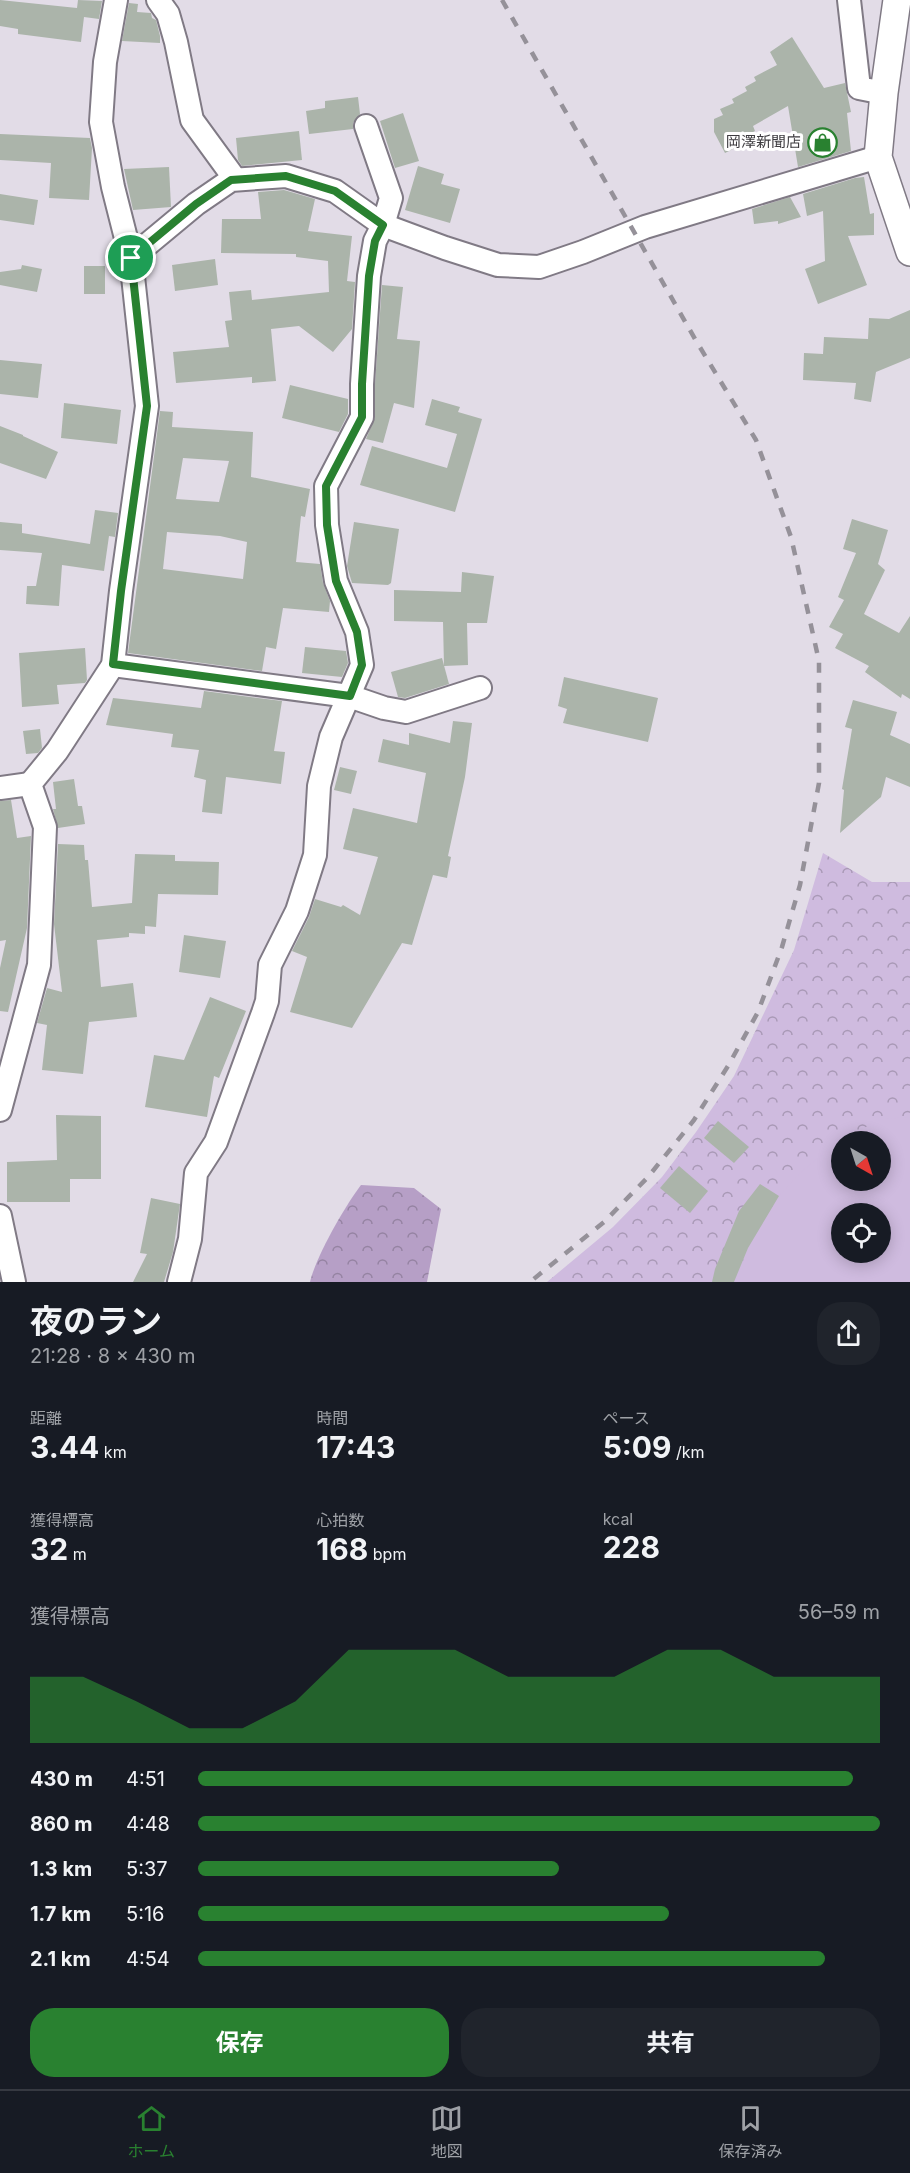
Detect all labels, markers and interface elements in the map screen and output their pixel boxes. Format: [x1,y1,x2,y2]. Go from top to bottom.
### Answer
shop icon: 岡澤新聞店 [806,126,838,158]
place label: 岡澤新聞店 [726,132,801,151]
pin [105,232,156,283]
icon: arrive [114,241,147,274]
north arrow [831,1131,891,1191]
map controls [831,1131,891,1263]
button: locate [831,1203,891,1263]
text: 夜のラン [30,1301,162,1341]
button: share [817,1302,880,1365]
text: 21:28 · 8 × 430 m [30,1344,196,1368]
text: 距離 [30,1408,62,1428]
text: 時間 [316,1408,348,1428]
text: ペース [603,1408,650,1428]
text: 3.44 [30,1429,99,1465]
text: 17:43 [316,1429,395,1465]
text: 5:09 [603,1429,672,1465]
text: km [99,1442,127,1462]
text: /km [672,1442,705,1462]
text: kcal [603,1509,633,1529]
text: 獲得標高 [30,1510,94,1530]
text: 心拍数 [316,1510,364,1530]
text: 228 [603,1529,660,1565]
text: 32 [30,1531,68,1567]
text: 168 [316,1531,368,1567]
text: m [68,1544,87,1564]
text: bpm [368,1544,406,1564]
text: 56–59 m [798,1600,880,1624]
text: 獲得標高 [30,1604,110,1628]
text: 430 m [30,1767,93,1791]
text: 4:51 [126,1767,165,1791]
text: 860 m [30,1812,92,1836]
text: 4:48 [126,1812,170,1836]
text: 1.3 km [30,1857,92,1881]
text: 5:37 [126,1857,168,1881]
text: 1.7 km [30,1902,91,1926]
text: 5:16 [126,1902,164,1926]
text: 2.1 km [30,1947,91,1971]
text: 4:54 [126,1947,170,1971]
button: 保存 [30,2008,449,2077]
button: 共有 [461,2008,880,2077]
tab: ホーム [128,2102,175,2162]
tab: 地図 [430,2102,463,2162]
tab: 保存済み [718,2102,782,2162]

